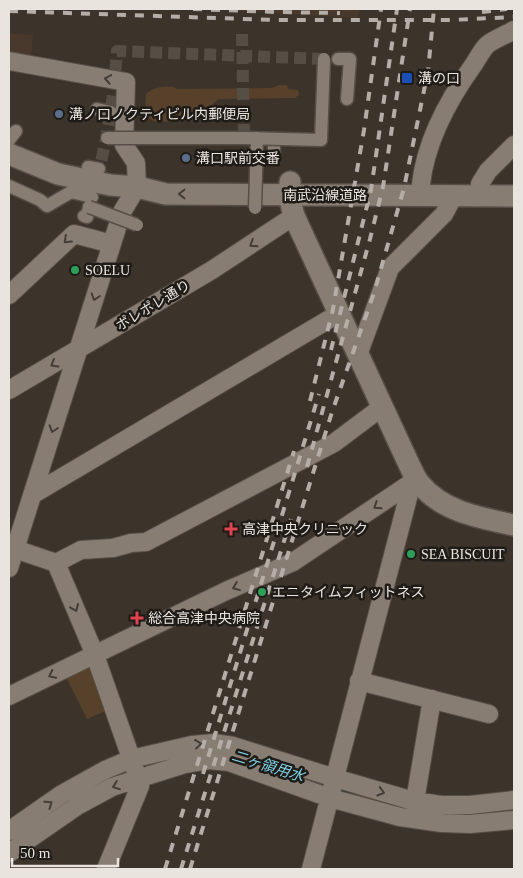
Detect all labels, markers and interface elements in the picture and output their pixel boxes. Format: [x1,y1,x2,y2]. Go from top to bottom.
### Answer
marker: 溝の口 [400,71,414,85]
place label: 溝の口 [418,71,460,86]
one-way arrow [104,75,113,85]
place label: 溝ノ口ノクティビル内郵便局 [69,107,250,122]
marker: 溝ノ口ノクティビル内郵便局 [53,108,65,120]
place label: 溝口駅前交番 [196,150,280,166]
marker: 溝口駅前交番 [180,152,192,164]
street label: 南武沿線道路 [283,188,367,203]
one-way arrow [178,189,186,199]
one-way arrow [64,234,73,243]
one-way arrow [250,237,259,247]
place label: SOELU [85,263,130,278]
marker: SOELU [69,264,81,276]
street label: ポレポレ通り [113,277,193,333]
one-way arrow [90,293,100,301]
one-way arrow [51,357,60,367]
one-way arrow [49,424,59,433]
one-way arrow [373,500,382,509]
marker: 高津中央クリニック [224,522,238,536]
place label: 高津中央クリニック [242,522,368,537]
place label: SEA BISCUIT [421,547,505,562]
marker: SEA BISCUIT [405,548,417,560]
one-way arrow [232,581,241,591]
place label: エニタイムフィットネス [272,585,425,600]
marker: エニタイムフィットネス [256,586,268,598]
one-way arrow [69,603,80,612]
marker: 総合高津中央病院 [130,611,144,625]
place label: 総合高津中央病院 [148,611,260,626]
one-way arrow [48,669,57,680]
one-way arrow [194,740,202,750]
water label: 二ヶ領用水 [230,747,308,785]
one-way arrow [112,780,121,790]
one-way arrow [377,786,385,796]
one-way arrow [43,801,52,809]
scale bar [12,836,119,868]
text: 50 m [20,845,51,861]

